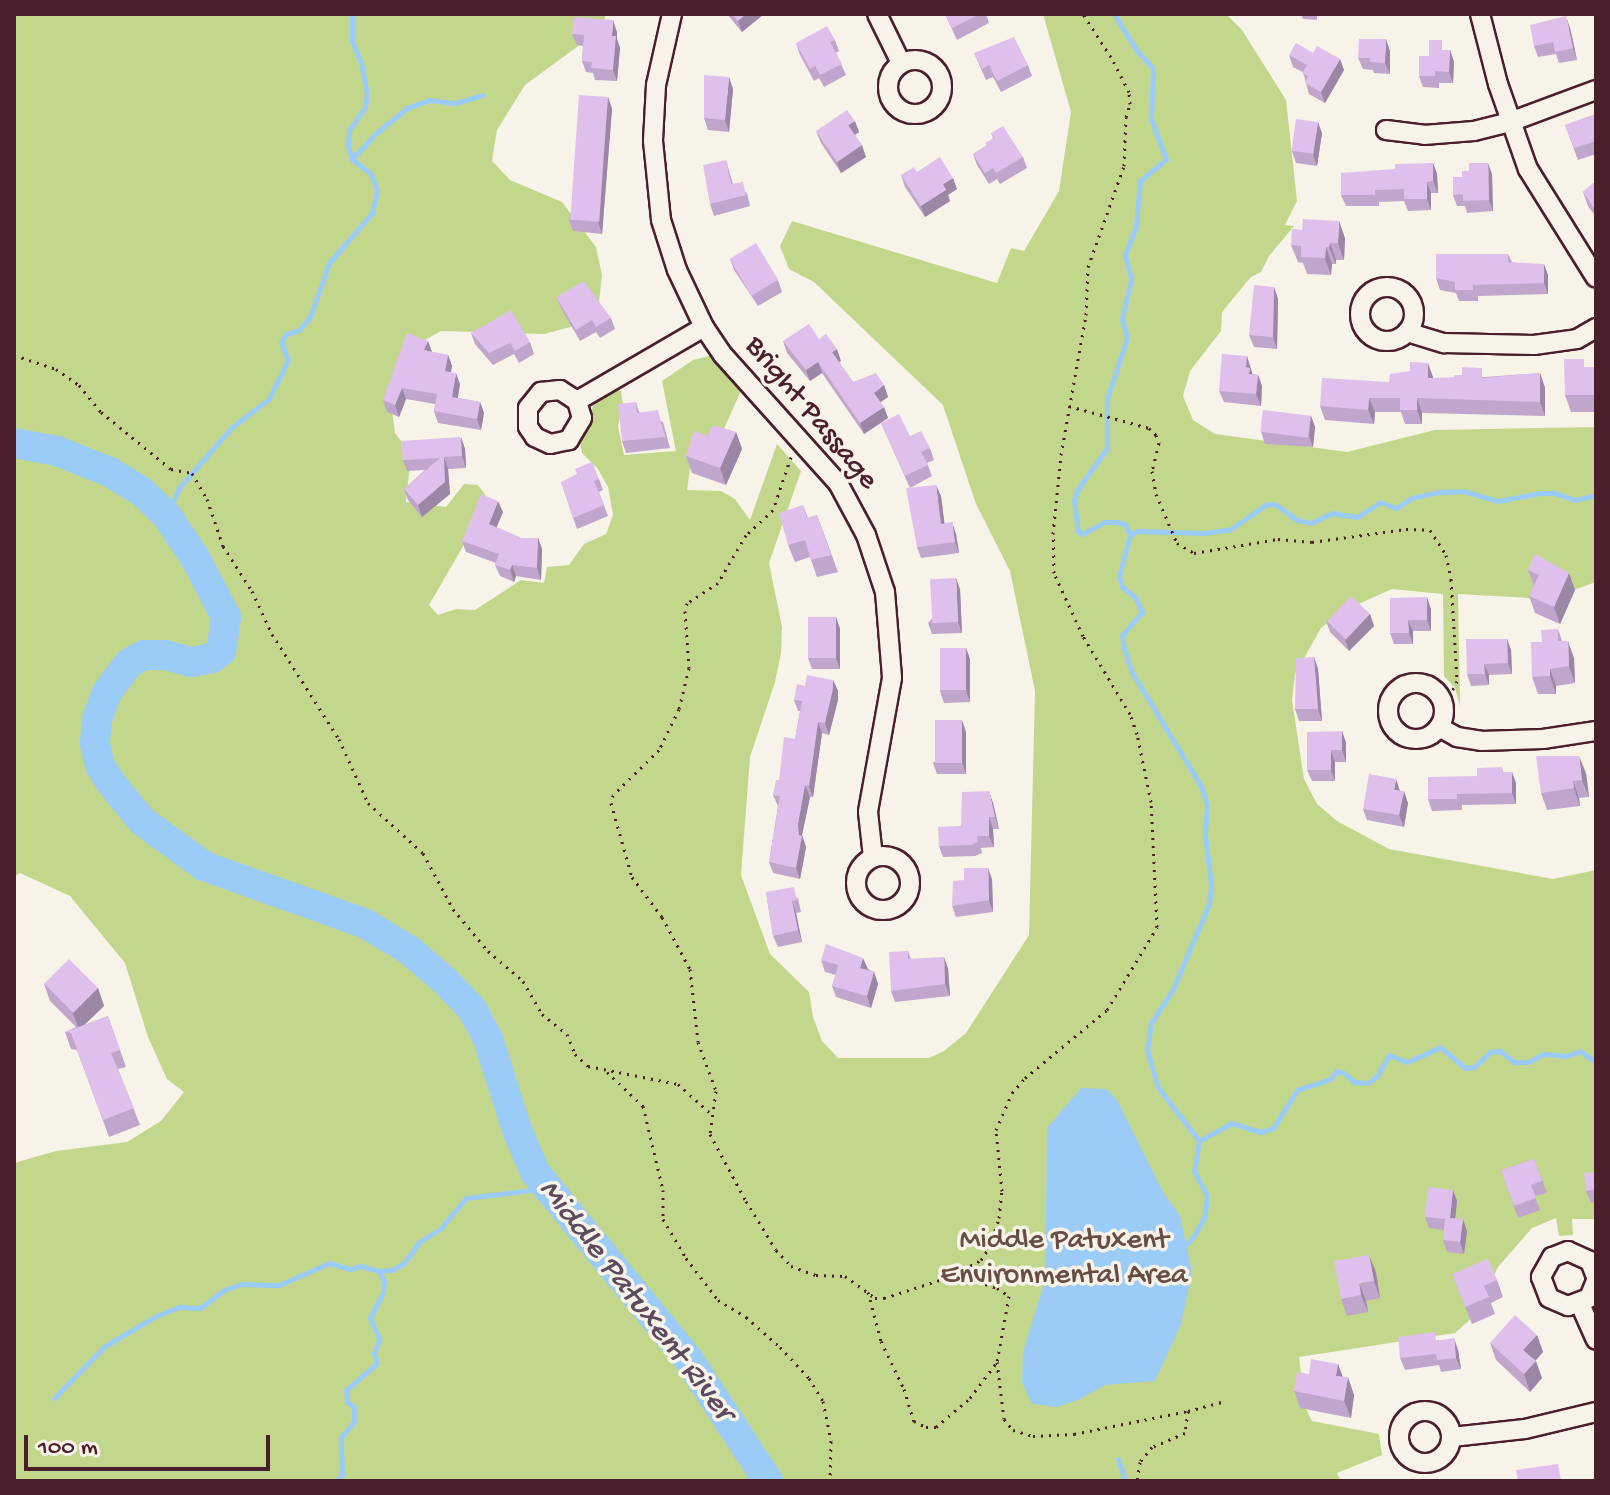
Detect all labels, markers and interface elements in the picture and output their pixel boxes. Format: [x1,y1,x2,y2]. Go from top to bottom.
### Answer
street label: Bright Passage [735,330,885,498]
water label: Middle Patuxent River [529,1173,741,1429]
park label: Middle Patuxent Environmental Area [940,1224,1188,1294]
scale bar [28,1419,274,1469]
text: 100 m [38,1434,98,1463]

